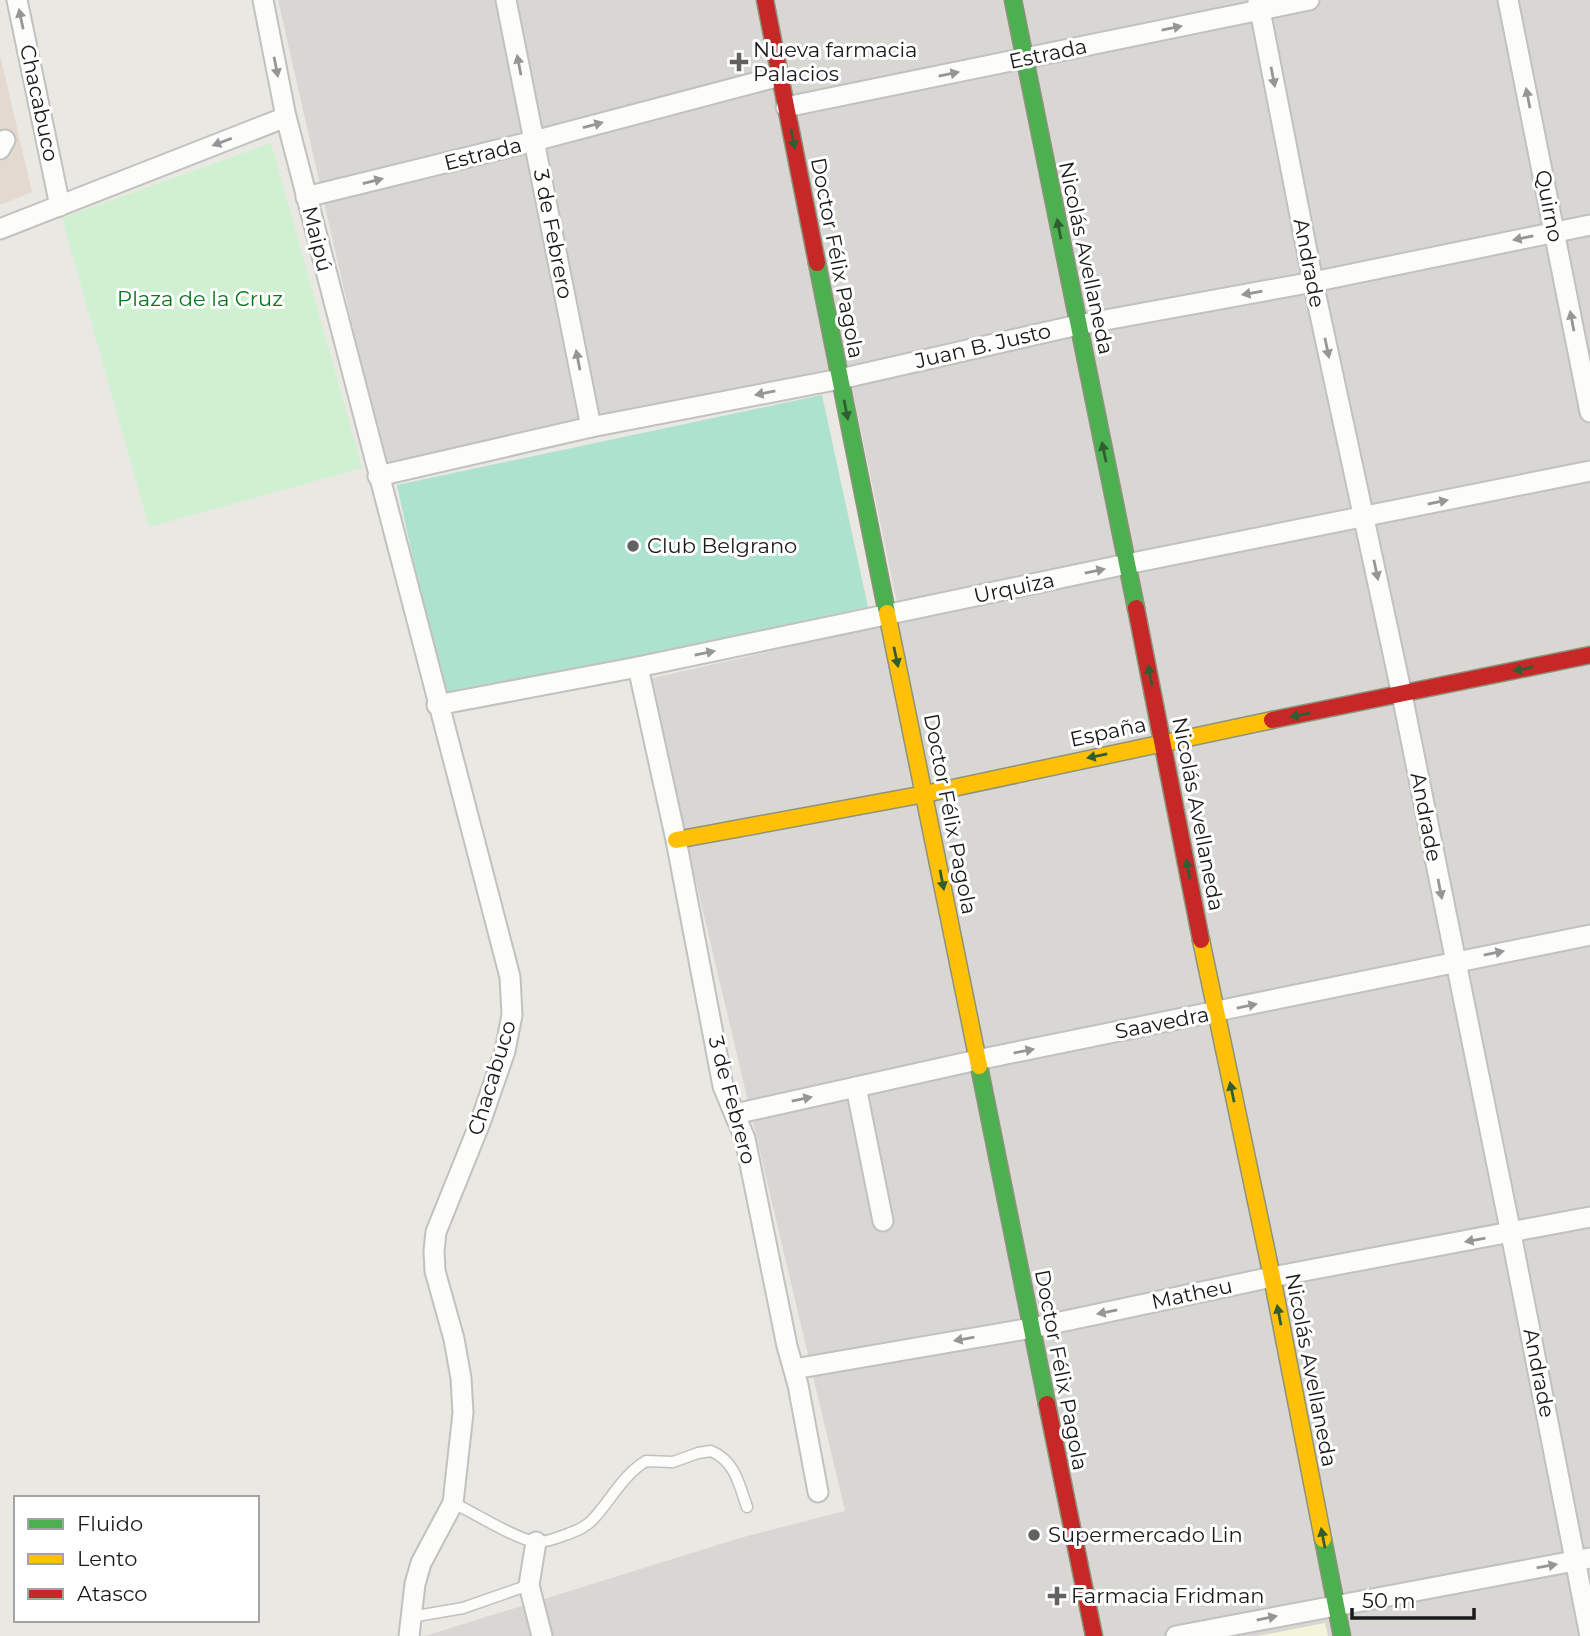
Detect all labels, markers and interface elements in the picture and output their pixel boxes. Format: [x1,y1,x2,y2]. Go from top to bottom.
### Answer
one-way arrow [15,8,26,30]
one-way arrow [1161,22,1183,33]
street label: Estrada [1007,33,1089,74]
place label: Nueva farmacia Palacios [753,37,917,86]
street label: Chacabuco [15,42,64,164]
one-way arrow [514,54,525,76]
marker: Nueva farmacia Palacios [731,54,747,70]
one-way arrow [271,56,282,78]
one-way arrow [1267,66,1278,88]
one-way arrow [938,68,960,79]
one-way arrow [1522,87,1533,109]
one-way arrow [583,119,605,130]
one-way arrow [787,128,798,150]
street label: Estrada [441,132,524,175]
one-way arrow [212,136,233,147]
street label: Doctor Félix Pagola [806,155,869,360]
street label: Nicolás Avellaneda [1054,159,1119,357]
street label: 3 de Febrero [529,167,578,301]
street label: Quirno [1530,168,1569,244]
one-way arrow [362,175,384,186]
street label: Maipú [297,204,338,274]
street label: Andrade [1289,216,1330,310]
one-way arrow [1053,218,1064,240]
one-way arrow [1512,233,1534,244]
park label: Plaza de la Cruz [117,286,283,311]
one-way arrow [1241,288,1263,299]
one-way arrow [1566,310,1577,332]
street label: Juan B. Justo [912,318,1053,374]
one-way arrow [1322,337,1333,359]
one-way arrow [573,349,584,371]
one-way arrow [754,388,776,399]
one-way arrow [841,399,852,421]
one-way arrow [1099,441,1110,463]
one-way arrow [1427,497,1449,508]
place label: Club Belgrano [647,533,797,558]
marker: Club Belgrano [625,538,641,554]
one-way arrow [1370,559,1381,581]
one-way arrow [1084,565,1106,576]
street label: Urquiza [971,567,1057,608]
one-way arrow [891,646,902,668]
one-way arrow [694,648,716,659]
one-way arrow [1144,664,1155,686]
one-way arrow [1512,664,1534,675]
one-way arrow [1289,709,1311,720]
street label: Doctor Félix Pagola [919,711,982,916]
street label: España [1068,711,1148,752]
street label: Nicolás Avellaneda [1167,715,1230,913]
one-way arrow [1086,751,1108,762]
street label: Andrade [1406,770,1447,864]
one-way arrow [1182,858,1193,880]
one-way arrow [936,869,947,891]
one-way arrow [1435,878,1446,900]
one-way arrow [1483,948,1505,959]
one-way arrow [1236,1000,1258,1011]
street label: Saavedra [1113,1001,1211,1044]
street label: Chacabuco [462,1017,521,1138]
street label: 3 de Febrero [703,1033,762,1167]
one-way arrow [1013,1045,1035,1056]
one-way arrow [1227,1081,1238,1103]
one-way arrow [791,1094,813,1105]
one-way arrow [1464,1235,1486,1246]
street label: Doctor Félix Pagola [1030,1267,1093,1472]
street label: Nicolás Avellaneda [1280,1271,1343,1469]
street label: Matheu [1149,1273,1235,1314]
one-way arrow [1274,1304,1285,1326]
one-way arrow [1096,1306,1118,1317]
street label: Andrade [1519,1326,1560,1420]
one-way arrow [953,1334,975,1345]
legend [14,1496,259,1622]
text: Fluido [77,1511,143,1536]
place label: Supermercado Lin [1048,1522,1243,1547]
marker: Supermercado Lin [1026,1527,1042,1543]
one-way arrow [1317,1527,1328,1549]
text: Lento [77,1546,137,1571]
one-way arrow [1536,1560,1558,1571]
scale bar [1352,1576,1474,1620]
text: Atasco [77,1581,148,1606]
place label: Farmacia Fridman [1071,1583,1264,1608]
marker: Farmacia Fridman [1049,1588,1065,1604]
text: 50 m [1362,1588,1416,1613]
one-way arrow [1256,1613,1278,1624]

